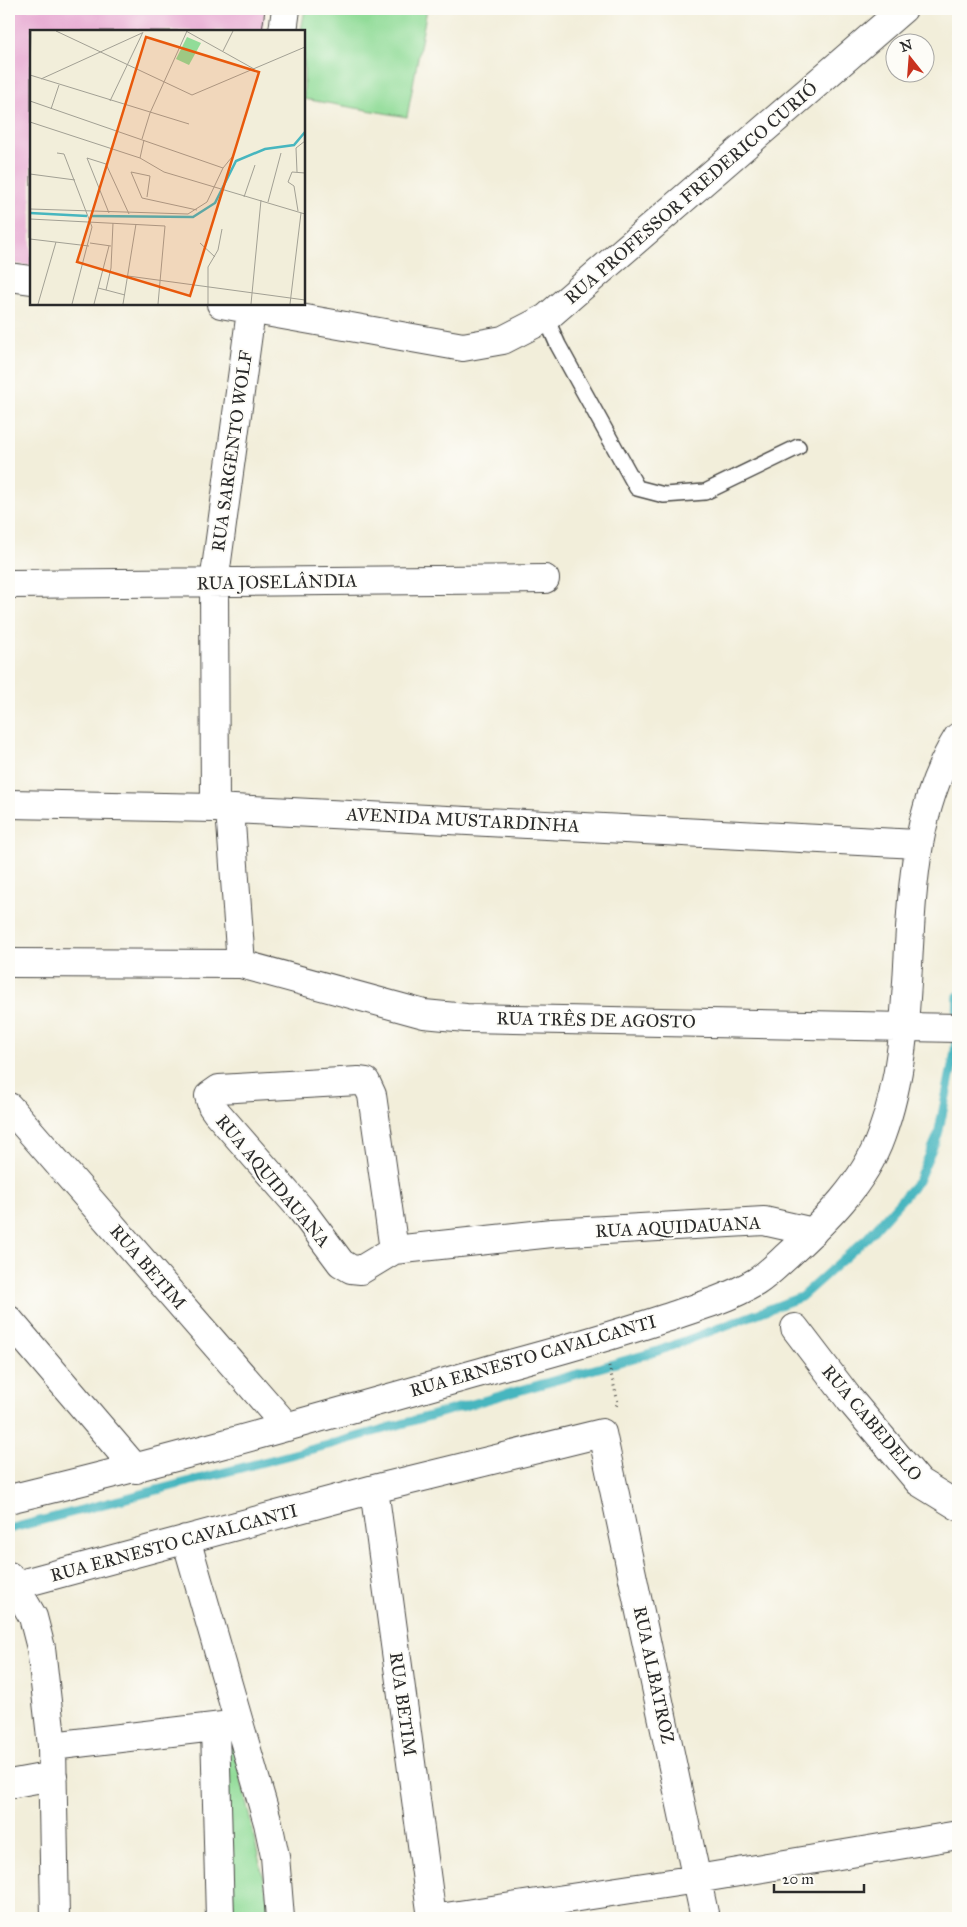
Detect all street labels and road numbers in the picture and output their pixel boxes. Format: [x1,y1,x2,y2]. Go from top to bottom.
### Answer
street label: RUA PROFESSOR FREDERICO CURIÓ [559,76,822,309]
street label: RUA SARGENTO WOLF [207,349,257,553]
street label: RUA JOSELÂNDIA [196,569,358,595]
street label: AVENIDA MUSTARDINHA [345,803,580,837]
street label: RUA TRÊS DE AGOSTO [496,1006,696,1033]
street label: RUA AQUIDAUANA [211,1110,335,1252]
street label: RUA AQUIDAUANA [595,1212,761,1242]
street label: RUA BETIM [105,1220,191,1314]
street label: RUA ERNESTO CAVALCANTI [407,1310,659,1402]
street label: RUA CABEDELO [817,1361,927,1485]
street label: RUA ERNESTO CAVALCANTI [48,1499,300,1587]
street label: RUA ALBATROZ [629,1604,679,1746]
street label: RUA BETIM [385,1651,421,1757]

